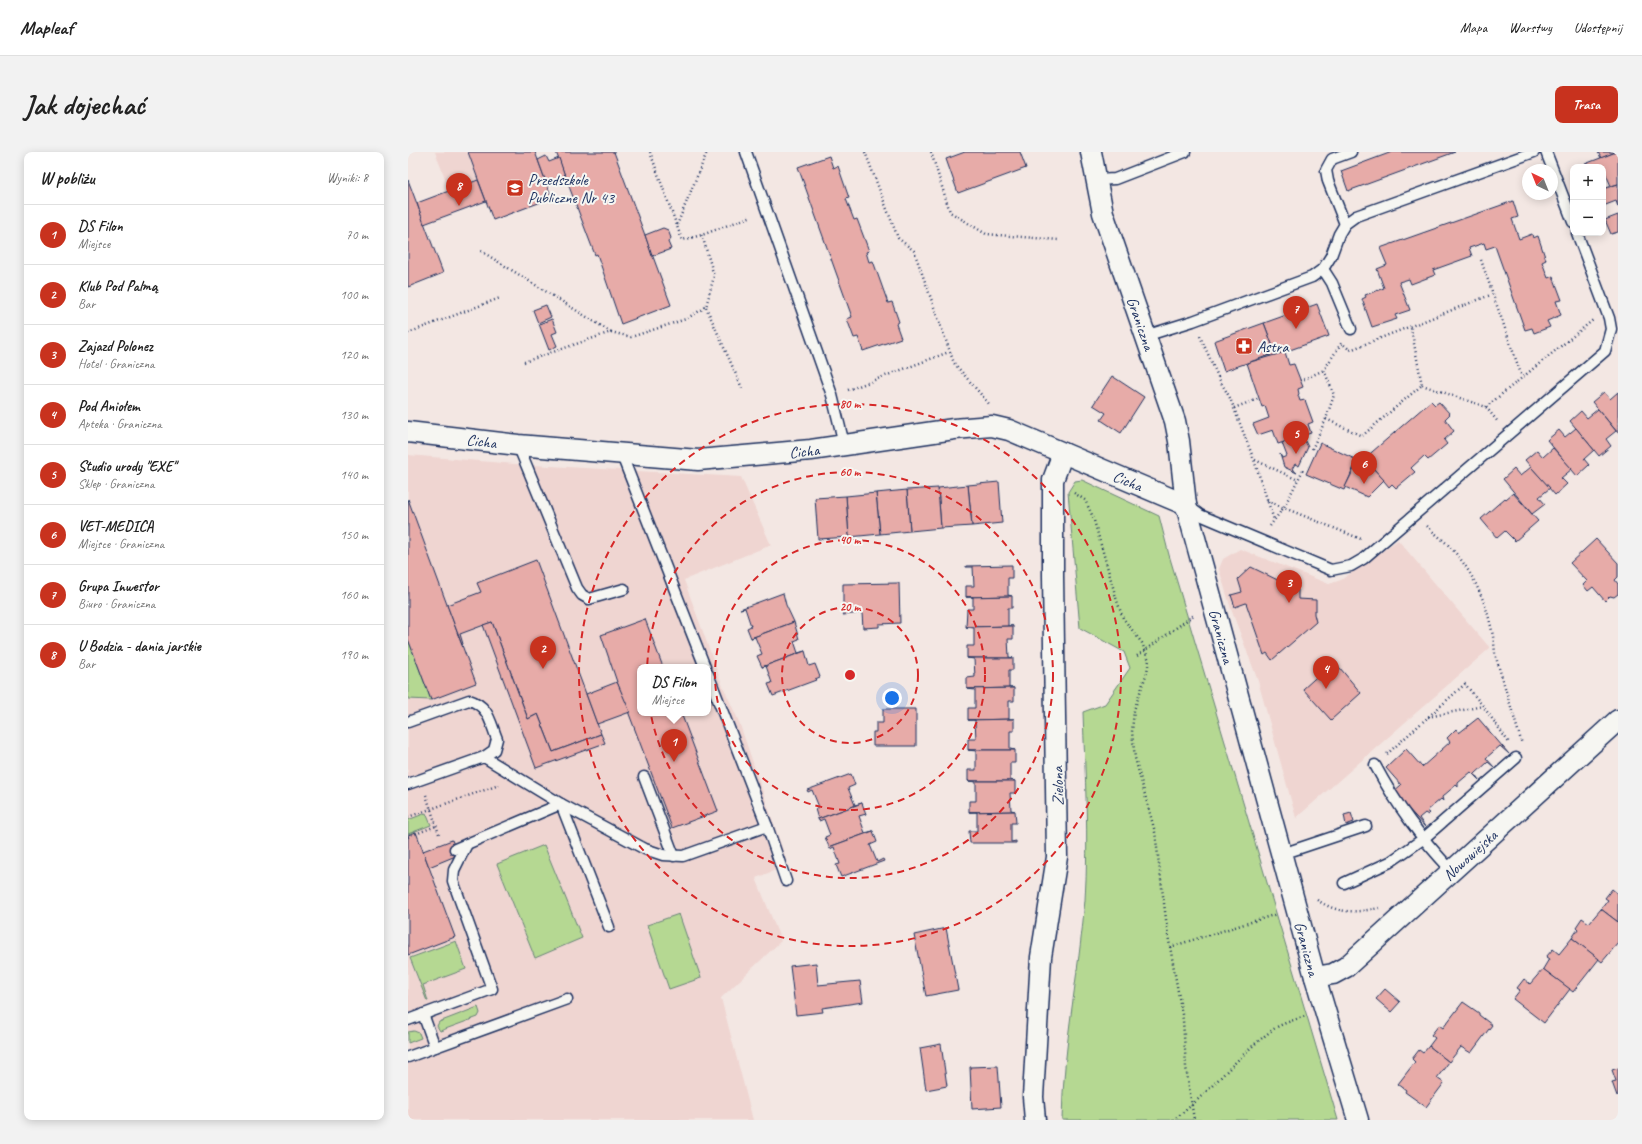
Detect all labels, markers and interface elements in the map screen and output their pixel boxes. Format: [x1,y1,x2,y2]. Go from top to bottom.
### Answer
text: Mapleaf [20,16,73,40]
text: Mapa [1460,19,1487,36]
text: Warstwy [1509,19,1552,36]
text: Udostępnij [1574,19,1622,36]
button: Trasa [1555,86,1618,123]
text: Jak dojechać [24,87,145,122]
north arrow [1522,164,1558,200]
map controls [1570,164,1606,236]
button: + [1570,164,1606,200]
text: W pobliżu [40,168,95,189]
text: Wyniki: 8 [327,170,368,186]
place label: Przedszkole Publiczne Nr 43 [528,170,616,208]
pin: 8 [446,173,472,206]
school or university icon: Przedszkole Publiczne Nr 43 [505,178,525,198]
button: − [1570,200,1606,236]
text: DS Filon [78,217,123,236]
text: 1 [50,227,56,243]
text: 70 m [346,227,368,243]
text: Miejsce [78,236,110,252]
text: Klub Pod Palmą [78,277,157,296]
text: 2 [50,287,56,303]
text: 100 m [340,287,368,303]
street label: Graniczna [1122,294,1159,355]
text: Bar [78,296,95,312]
pin: 7 [1283,296,1309,329]
pharmacy icon: Astra [1234,336,1254,356]
text: Zajazd Polonez [78,337,153,356]
place label: Astra [1257,337,1289,357]
text: 3 [50,347,56,363]
text: 120 m [340,347,368,363]
text: Hotel · Graniczna [78,356,154,372]
text: 80 m [840,396,861,412]
text: Pod Aniołem [78,397,140,416]
text: 4 [50,407,56,423]
text: 130 m [340,407,368,423]
text: Apteka · Graniczna [78,416,162,432]
pin: 5 [1283,421,1309,454]
street label: Cicha [465,430,499,454]
street label: Cicha [788,440,822,463]
pin: 6 [1351,451,1377,484]
text: Studio urody "EXE" [78,457,176,476]
text: 60 m [840,464,862,480]
street label: Cicha [1110,466,1147,497]
text: 5 [50,467,56,483]
text: 140 m [340,467,368,483]
text: Sklep · Graniczna [78,476,154,492]
text: VET-MEDICA [78,517,153,536]
text: 6 [50,527,56,543]
text: 150 m [340,527,368,543]
text: 40 m [840,532,861,548]
text: Miejsce · Graniczna [78,536,164,552]
pin: 3 [1276,570,1302,603]
text: Grupa Inwestor [78,577,159,596]
text: 7 [50,587,56,603]
text: 160 m [340,587,368,603]
text: Biuro · Graniczna [78,596,155,612]
text: 20 m [840,599,861,615]
street label: Graniczna [1204,607,1238,667]
pin: 2 [530,636,556,669]
text: U Bodzia - dania jarskie [78,637,201,656]
text: 8 [50,647,56,663]
text: 190 m [340,647,368,663]
text: Bar [78,656,95,672]
pin: 4 [1313,656,1339,689]
popup [637,664,711,716]
centre of rings [843,668,857,682]
text: DS Filon [652,673,696,692]
your location [882,688,902,708]
text: Miejsce [652,692,684,708]
pin: 1 [661,729,687,762]
street label: Zielona [1048,765,1068,806]
street label: Nowowiejska [1439,825,1503,885]
street label: Graniczna [1289,920,1324,980]

